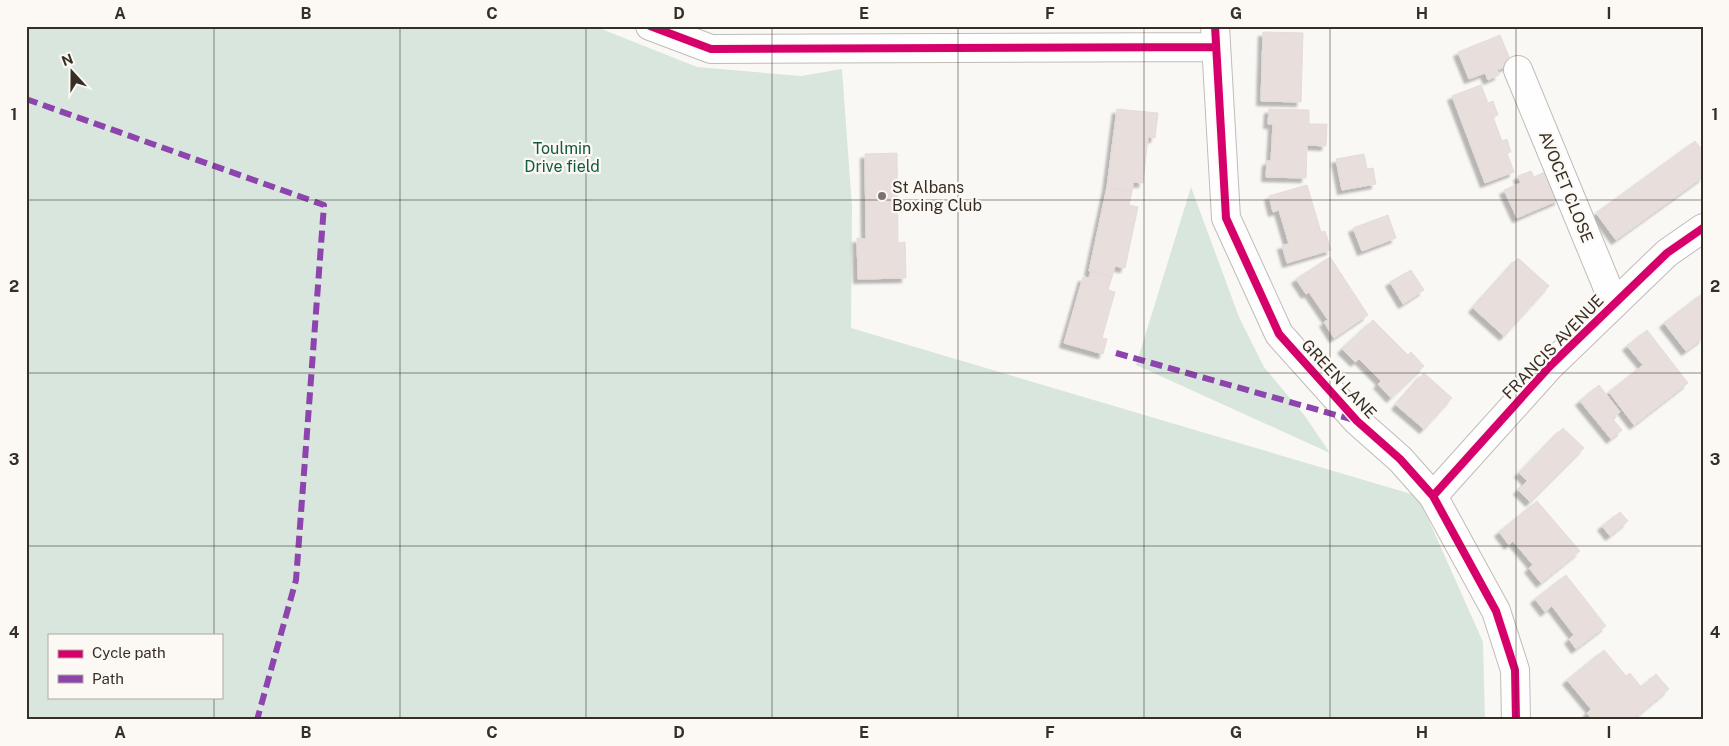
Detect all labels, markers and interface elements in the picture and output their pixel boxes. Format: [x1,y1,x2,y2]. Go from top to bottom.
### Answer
text: A [114,4,126,23]
text: B [301,4,312,23]
text: C [486,4,498,23]
text: D [673,4,685,23]
text: E [859,4,869,23]
text: F [1045,4,1055,23]
text: G [1230,4,1242,23]
text: H [1416,4,1428,23]
text: I [1607,4,1611,23]
north arrow [48,48,98,98]
text: N [59,50,75,69]
text: 1 [11,105,17,124]
text: 1 [1712,105,1718,124]
street label: AVOCET CLOSE [1535,128,1597,246]
park label: Toulmin Drive field [524,139,600,176]
place label: St Albans Boxing Club [892,178,982,215]
marker: St Albans Boxing Club [876,190,888,202]
text: 2 [9,277,19,296]
text: 2 [1710,277,1720,296]
street label: FRANCIS AVENUE [1498,291,1608,403]
street label: GREEN LANE [1297,335,1381,423]
text: 3 [9,450,19,469]
text: 3 [1710,450,1720,469]
text: 4 [9,623,20,642]
text: 4 [1710,623,1721,642]
legend [48,634,222,698]
text: Cycle path [92,644,166,661]
text: Path [92,670,124,687]
text: A [114,723,126,742]
text: B [301,723,312,742]
text: C [486,723,498,742]
text: D [673,723,685,742]
text: E [859,723,869,742]
text: F [1045,723,1055,742]
text: G [1230,723,1242,742]
text: H [1416,723,1428,742]
text: I [1607,723,1611,742]

